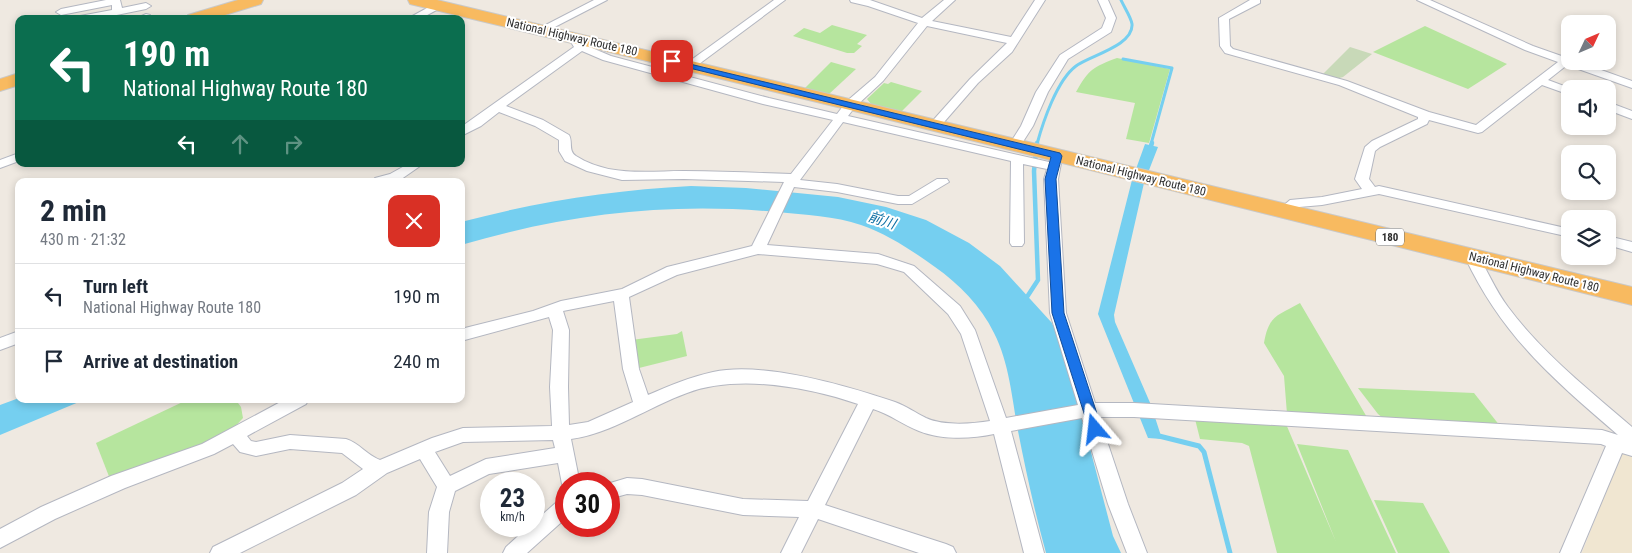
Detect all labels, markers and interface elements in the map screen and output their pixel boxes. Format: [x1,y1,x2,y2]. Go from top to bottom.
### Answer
street label: National Highway Route 180 [505,15,639,59]
north arrow [1561,15,1616,70]
map controls [1561,15,1616,265]
text: 190 m [123,34,210,75]
icon: left [40,35,105,100]
pin [651,40,693,82]
icon: arrive [658,47,686,75]
text: National Highway Route 180 [123,76,368,101]
button: sound [1561,80,1616,135]
icon: left [173,130,201,158]
icon: ahead [226,130,254,158]
icon: right [279,130,307,158]
button: search [1561,145,1616,200]
street label: National Highway Route 180 [1074,153,1208,199]
text: 2 min [40,193,107,228]
button: close [388,195,440,247]
water label: 前川 [866,208,900,233]
button: layers [1561,210,1616,265]
road number: 180 [1376,228,1404,246]
text: 430 m · 21:32 [40,230,126,249]
street label: National Highway Route 180 [1467,249,1601,295]
text: Turn left [83,275,148,298]
icon: left [40,282,68,310]
text: 190 m [393,285,440,308]
text: National Highway Route 180 [83,298,261,317]
icon: arrive [40,347,68,375]
text: Arrive at destination [83,350,238,373]
text: 240 m [393,350,440,373]
position arrow [1068,402,1120,454]
speed limit sign: 30 [555,472,620,537]
text: 23 [500,484,525,513]
text: km/h [500,510,525,524]

